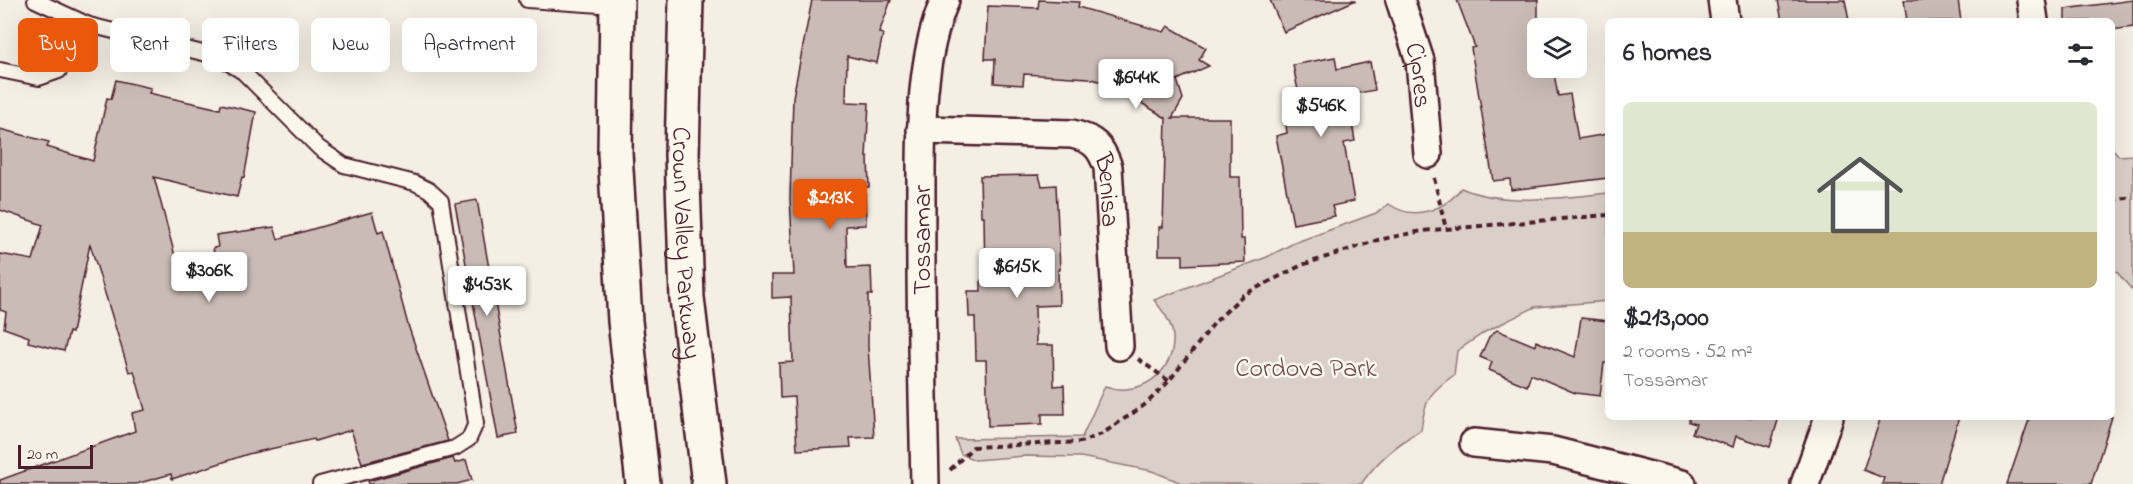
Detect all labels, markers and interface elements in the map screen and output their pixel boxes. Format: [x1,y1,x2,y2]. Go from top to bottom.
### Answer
chip: Buy [18,18,98,72]
chip: Rent [110,18,190,72]
chip: Filters [202,18,299,72]
chip: New [311,18,390,72]
chip: Apartment [402,18,537,72]
map controls [1527,18,1587,78]
button: layers [1527,18,1587,78]
text: 6 homes [1623,35,1712,73]
street label: Cipres [1393,38,1440,110]
icon: filters [2064,38,2097,71]
pin: $644K [1094,59,1178,110]
text: $644K [1112,64,1160,93]
pin: $546K [1279,87,1363,138]
text: $546K [1296,92,1346,121]
street label: Crown Valley Parkway [660,126,710,361]
icon: home [1806,141,1914,249]
street label: Benisa [1082,147,1128,228]
pin: $213K [788,179,872,230]
text: $213K [807,184,853,213]
street label: Tossamar [905,184,943,295]
pin: $615K [975,248,1059,299]
pin: $306K [167,252,251,303]
text: $615K [993,253,1041,282]
text: $306K [185,257,233,286]
pin: $453K [445,266,529,317]
text: $453K [462,271,512,300]
text: $213,000 [1623,300,1709,338]
text: 2 rooms · 52 m² [1623,338,1753,367]
park label: Cordova Park [1235,351,1377,389]
text: Tossamar [1623,367,1708,396]
scale bar [18,442,93,470]
text: 20 m [27,443,58,467]

